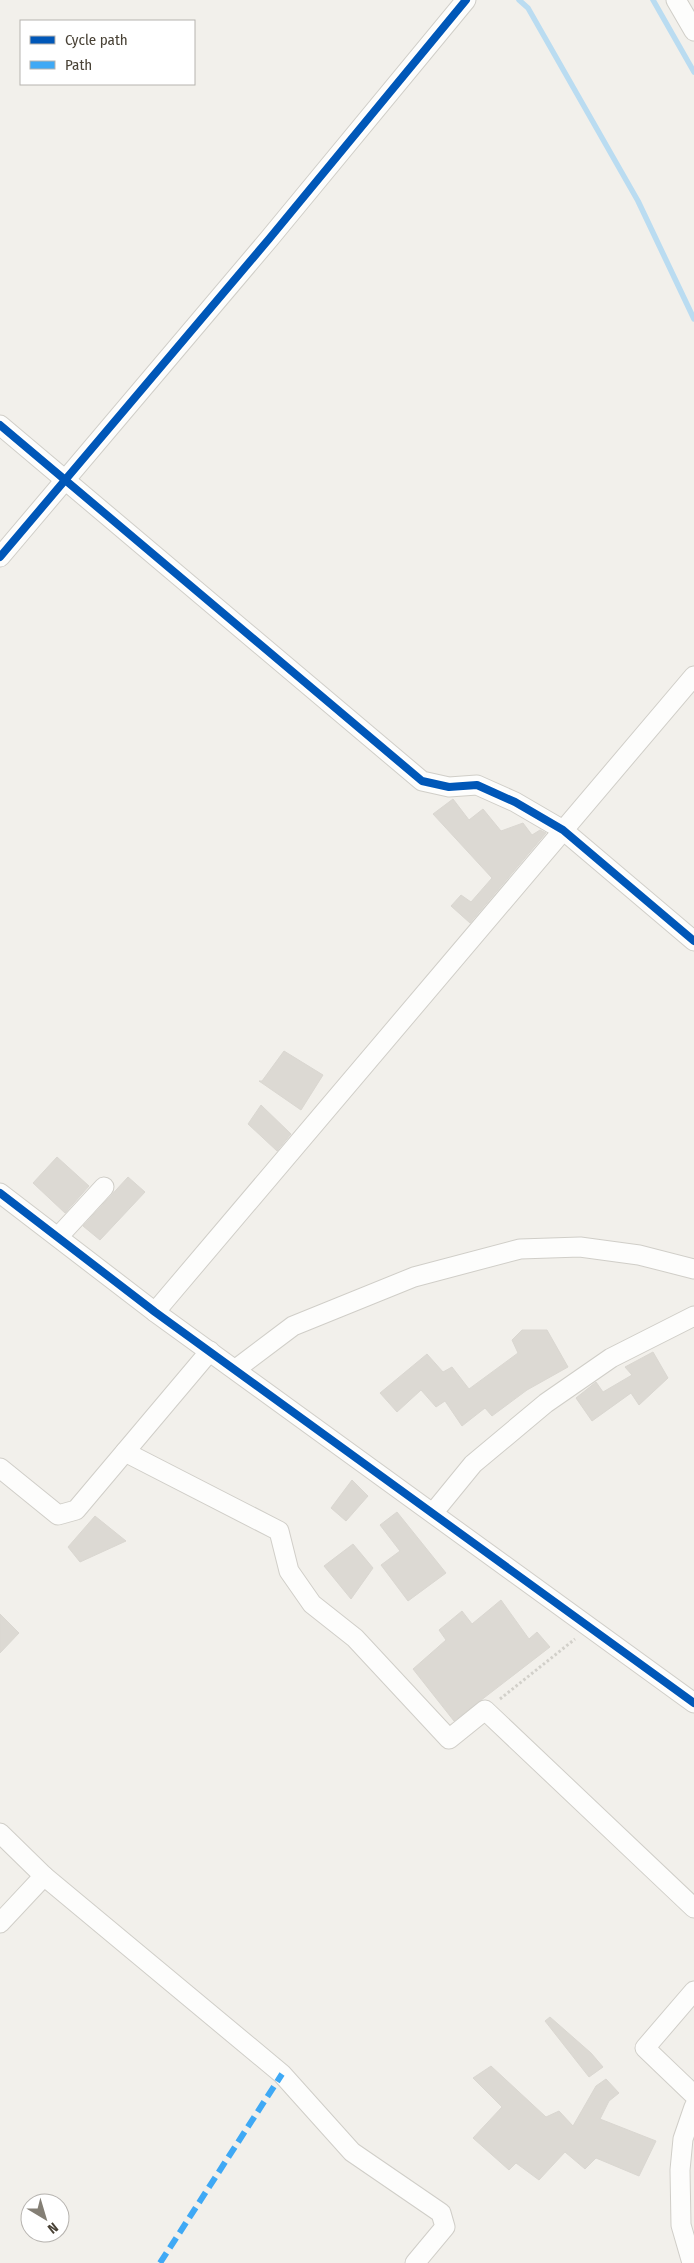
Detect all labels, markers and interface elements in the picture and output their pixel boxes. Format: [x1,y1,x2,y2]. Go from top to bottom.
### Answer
legend [20,20,195,85]
text: Cycle path [65,31,128,49]
text: Path [65,56,92,74]
north arrow [20,2193,70,2243]
text: N [44,2219,61,2237]

